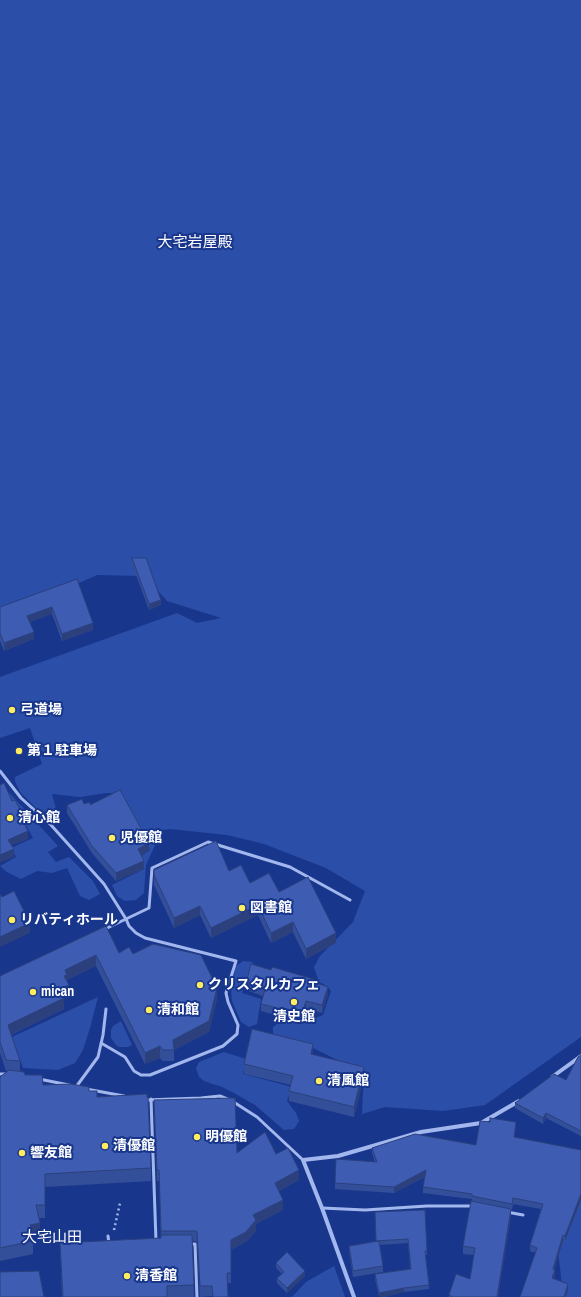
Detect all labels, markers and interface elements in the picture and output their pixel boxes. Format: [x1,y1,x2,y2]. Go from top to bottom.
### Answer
district label: 大宅岩屋殿 [158,234,232,252]
place label: 弓道場 [20,702,62,718]
marker: 弓道場 [7,705,17,715]
place label: 第１駐車場 [27,743,97,759]
marker: 第１駐車場 [14,746,24,756]
place label: 清心館 [18,810,60,826]
marker: 清心館 [5,813,15,823]
place label: 児優館 [120,830,162,846]
marker: 児優館 [107,833,117,843]
place label: 図書館 [250,900,292,916]
marker: 図書館 [237,903,247,913]
place label: リバティホール [20,912,118,928]
marker: リバティホール [7,915,17,925]
place label: クリスタルカフェ [208,977,320,993]
marker: クリスタルカフェ [195,980,205,990]
place label: mican [41,984,74,1000]
marker: mican [28,987,38,997]
marker: 清史館 [289,997,299,1007]
place label: 清和館 [157,1002,199,1018]
marker: 清和館 [144,1005,154,1015]
place label: 清史館 [273,1009,315,1025]
place label: 清風館 [327,1073,369,1089]
marker: 清風館 [314,1076,324,1086]
place label: 明優館 [205,1129,247,1145]
marker: 明優館 [192,1132,202,1142]
place label: 清優館 [113,1138,155,1154]
marker: 清優館 [100,1141,110,1151]
place label: 響友館 [30,1145,72,1161]
marker: 響友館 [17,1148,27,1158]
district label: 大宅山田 [22,1229,82,1247]
place label: 清香館 [135,1268,177,1284]
marker: 清香館 [122,1271,132,1281]

